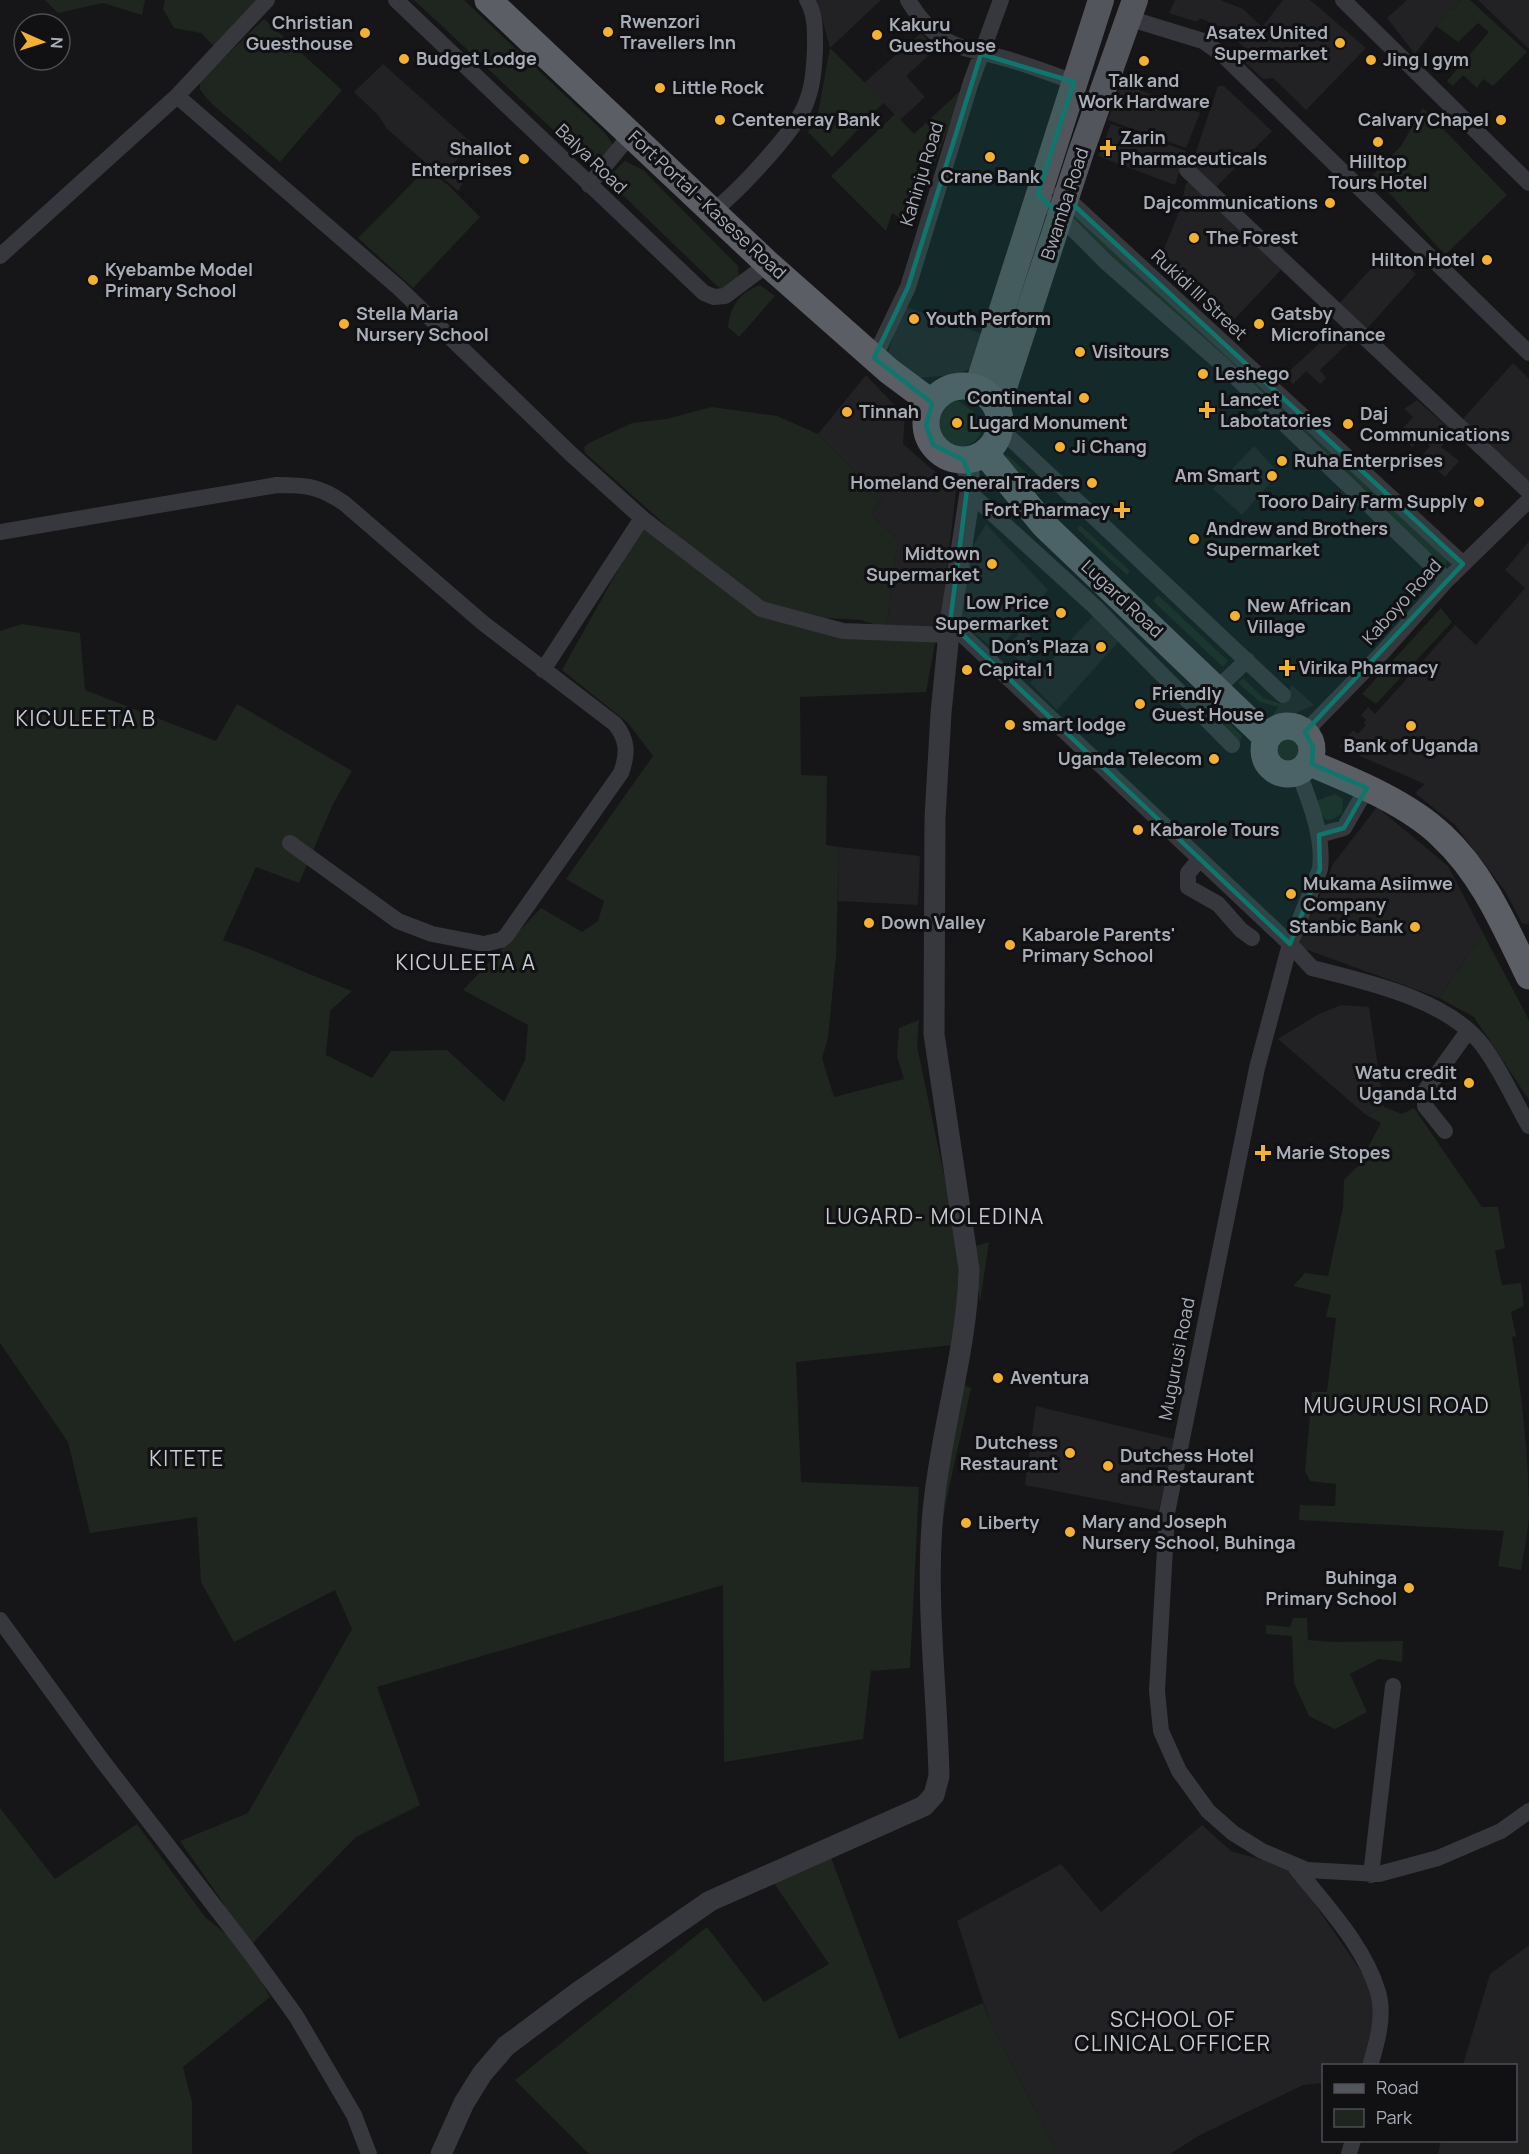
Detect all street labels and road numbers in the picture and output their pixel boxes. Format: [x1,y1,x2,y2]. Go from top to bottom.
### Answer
street label: Balya Road [551,118,633,198]
street label: Kahinju Road [894,119,948,229]
street label: Fort Portal - Kasese Road [624,125,792,284]
street label: Bwamba Road [1035,145,1093,263]
street label: Rukidi III Street [1147,244,1253,345]
street label: Kaboyo Road [1356,553,1446,649]
street label: Lugard Road [1077,554,1169,642]
street label: Mugurusi Road [1152,1296,1200,1422]

